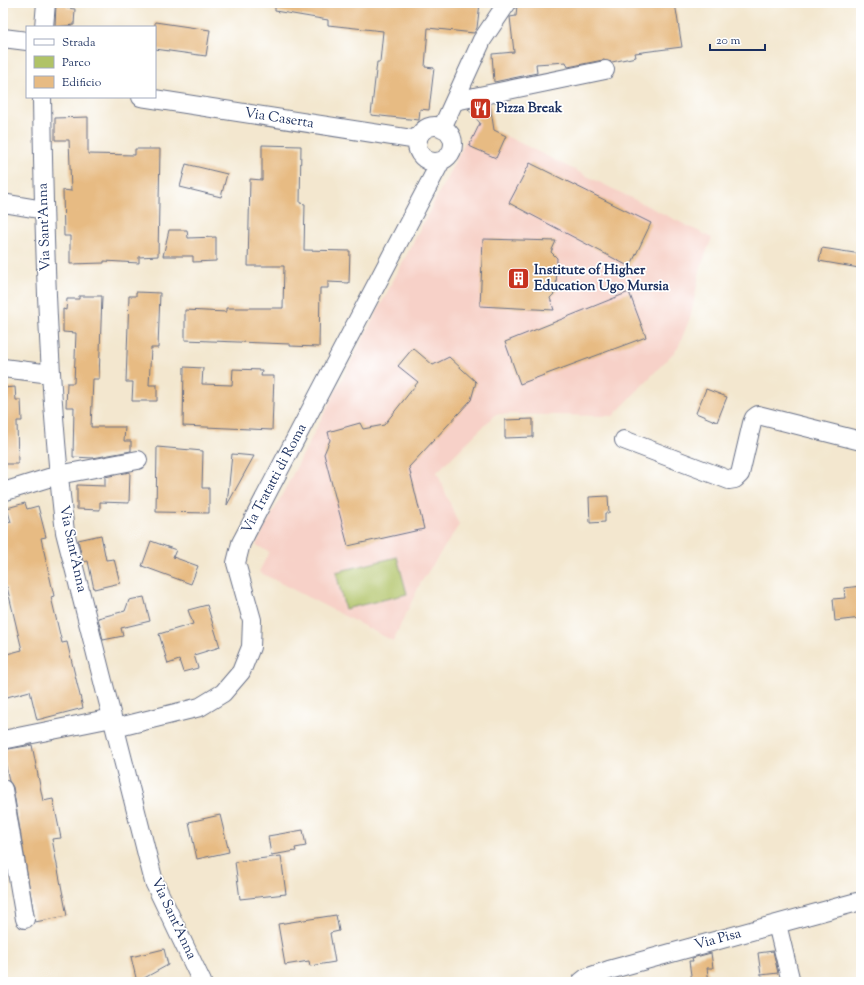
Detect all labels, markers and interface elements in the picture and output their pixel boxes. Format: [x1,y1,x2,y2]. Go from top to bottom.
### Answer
legend [26,26,156,98]
scale bar [710,26,765,52]
text: 20 m [716,32,741,50]
text: Strada [62,34,96,52]
text: Parco [62,54,91,72]
text: Edificio [62,74,102,92]
restaurant icon: Pizza Break [468,96,494,122]
place label: Pizza Break [496,99,563,119]
street label: Via Caserta [243,104,316,134]
street label: Via Sant'Anna [33,182,57,271]
place label: Institute of Higher Education Ugo Mursia [534,261,670,297]
building icon: Institute of Higher Education Ugo Mursia [506,266,532,292]
street label: Via Tratatti di Roma [238,420,313,538]
street label: Via Sant'Anna [53,504,91,595]
street label: Via Sant'Anna [145,875,201,964]
street label: Via Pisa [692,924,744,956]

